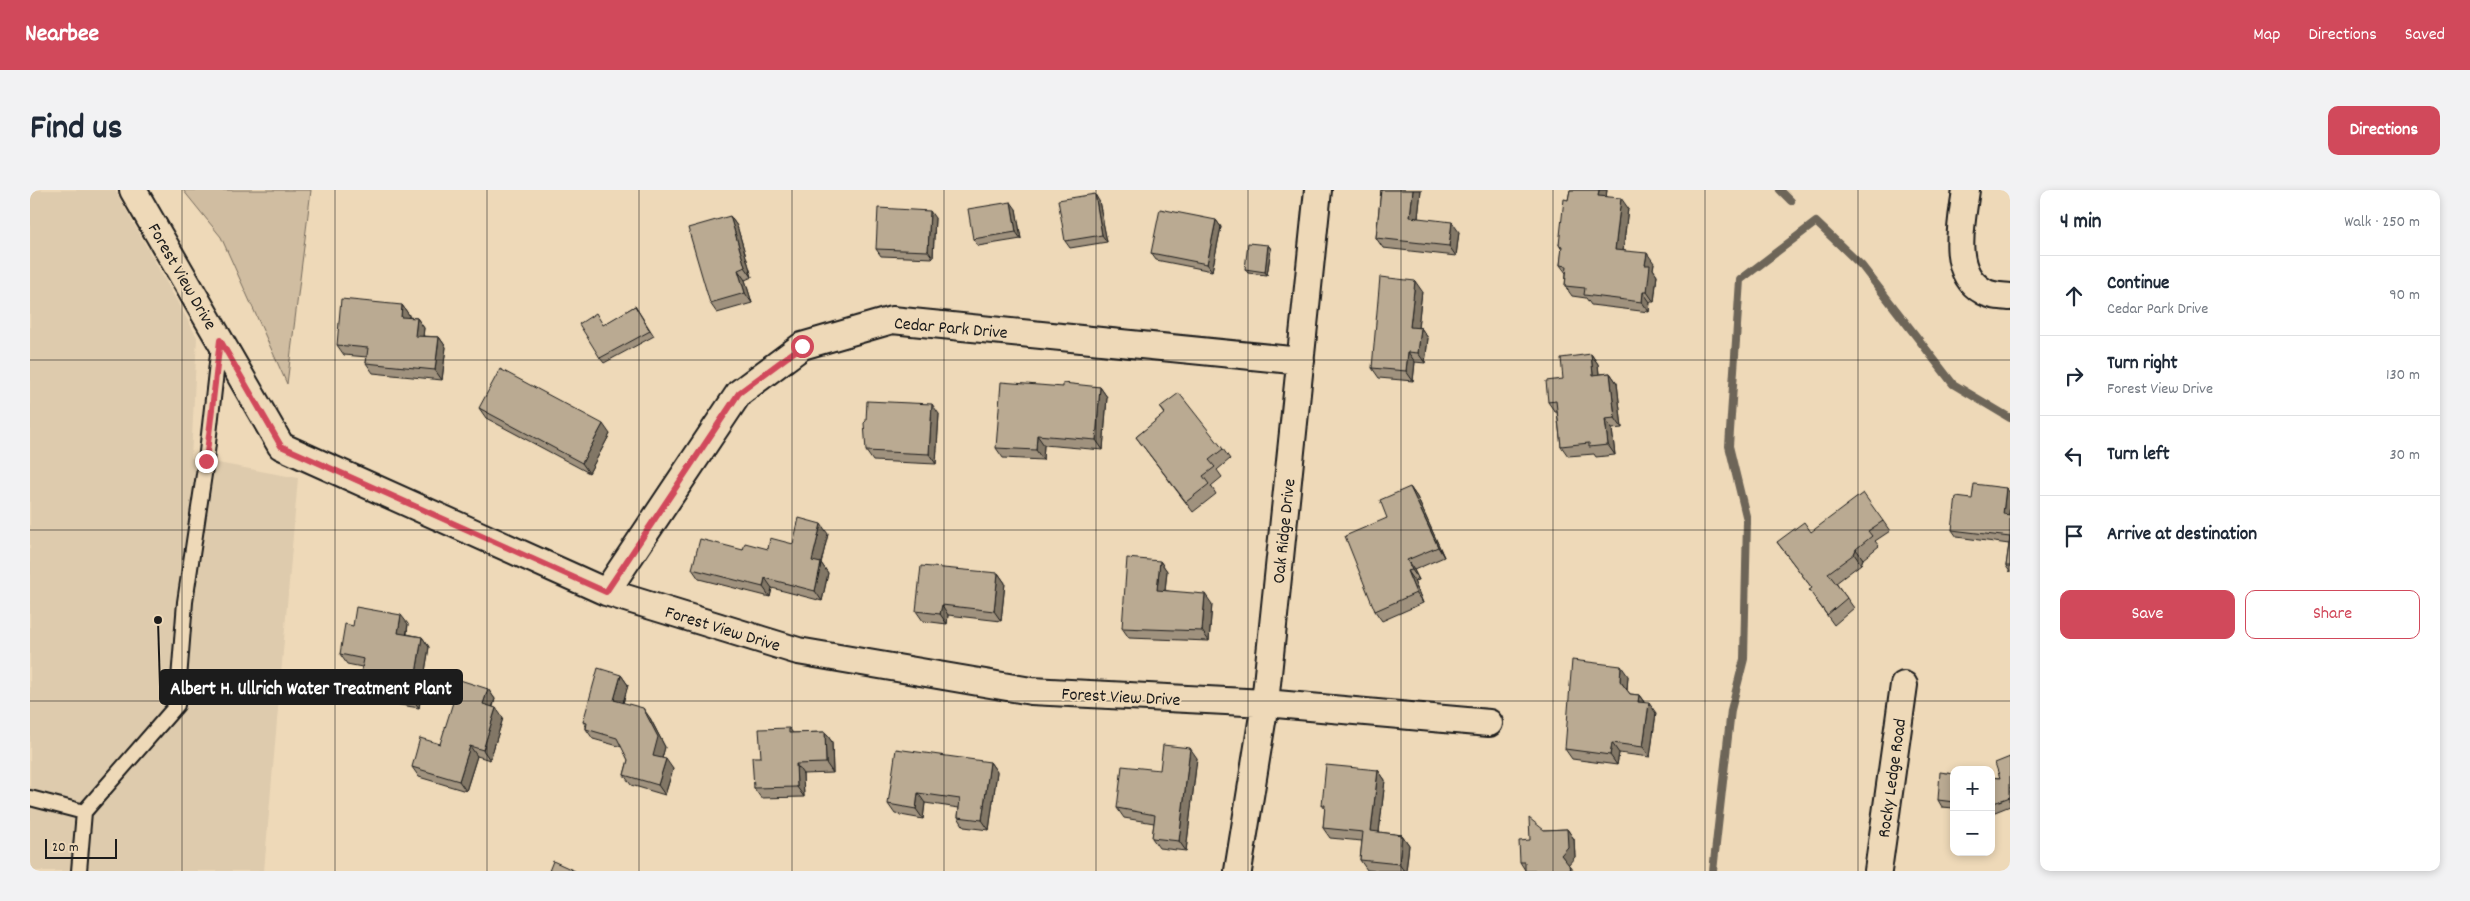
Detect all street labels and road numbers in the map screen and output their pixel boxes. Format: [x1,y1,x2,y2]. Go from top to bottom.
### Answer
street label: Forest View Drive [140,219,222,335]
street label: Cedar Park Drive [893,312,1009,347]
street label: Oak Ridge Drive [1268,477,1303,585]
street label: Forest View Drive [662,601,783,660]
street label: Forest View Drive [1061,683,1181,714]
street label: Rocky Ledge Road [1873,717,1914,840]

